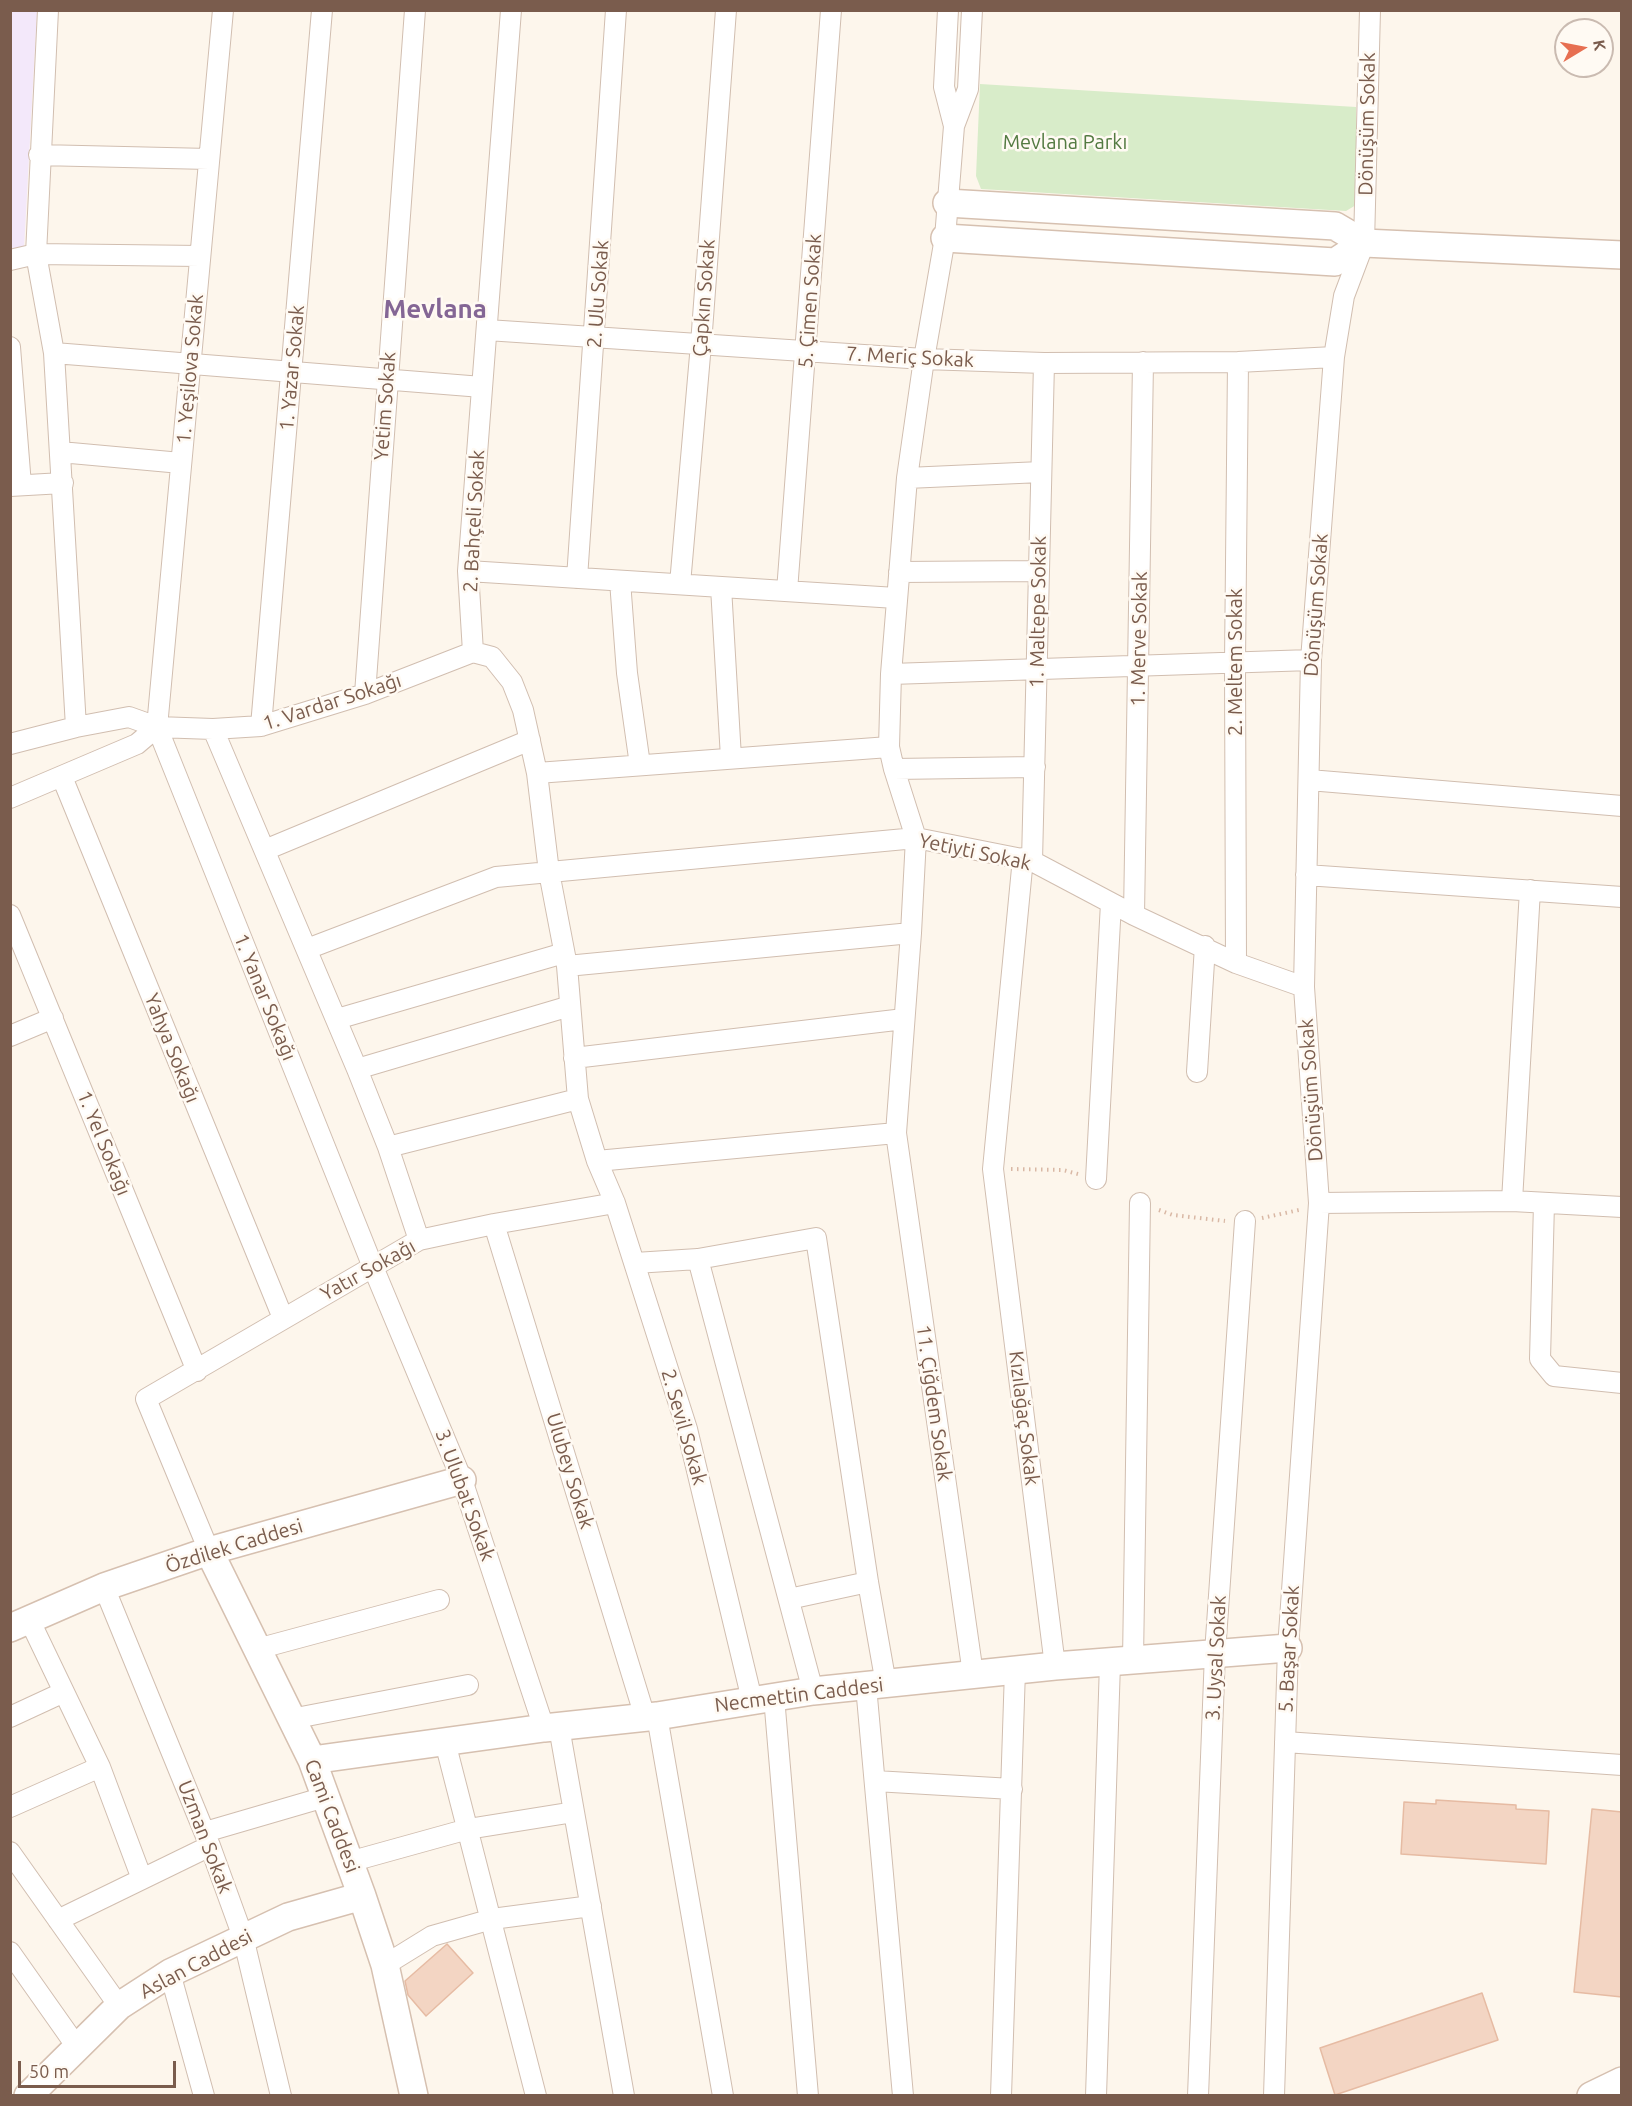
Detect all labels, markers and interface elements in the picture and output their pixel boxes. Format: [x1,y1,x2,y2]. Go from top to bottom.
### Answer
north arrow [1554,18,1614,78]
text: K [1590,38,1610,52]
street label: Dönüşüm Sokak [1354,52,1380,196]
park label: Mevlana Parkı [1003,130,1127,154]
street label: 5. Çimen Sokak [793,233,827,369]
street label: Çapkın Sokak [688,238,720,358]
street label: 2. Ulu Sokak [582,239,614,349]
street label: 1. Yeşilova Sokak [172,293,208,445]
district label: Mevlana [383,293,487,325]
street label: 1. Yazar Sokak [275,304,309,432]
street label: 7. Meriç Sokak [845,342,975,372]
street label: Yetim Sokak [369,351,401,461]
street label: 2. Bahçeli Sokak [458,449,490,593]
street label: Dönüşüm Sokak [1299,533,1333,677]
street label: 1. Maltepe Sokak [1025,536,1051,688]
street label: 1. Merve Sokak [1126,571,1152,707]
street label: 2. Meltem Sokak [1223,588,1247,736]
street label: 1. Vardar Sokağı [260,668,404,736]
street label: Yetiyti Sokak [917,828,1033,876]
street label: 1. Yanar Sokağı [229,930,301,1064]
street label: Yahya Sokağı [139,990,205,1106]
street label: Dönüşüm Sokak [1294,1018,1328,1162]
street label: 1. Yel Sokağı [72,1087,136,1199]
street label: Yatır Sokağı [316,1234,420,1306]
street label: 11. Çiğdem Sokak [911,1323,957,1483]
street label: Kızılağaç Sokak [1004,1349,1044,1487]
street label: 2. Sevil Sokak [656,1366,712,1488]
street label: Ulubey Sokak [541,1410,599,1532]
street label: 3. Ulubat Sokak [430,1426,500,1564]
street label: Özdilek Caddesi [162,1514,306,1578]
street label: 5. Başar Sokak [1274,1585,1304,1713]
street label: 3. Uysal Sokak [1201,1595,1231,1721]
street label: Necmettin Caddesi [713,1673,885,1717]
street label: Cami Caddesi [299,1756,365,1876]
street label: Uzman Sokak [172,1777,238,1897]
street label: Aslan Caddesi [136,1924,256,2004]
scale bar [21,2049,178,2087]
text: 50 m [29,2061,69,2081]

